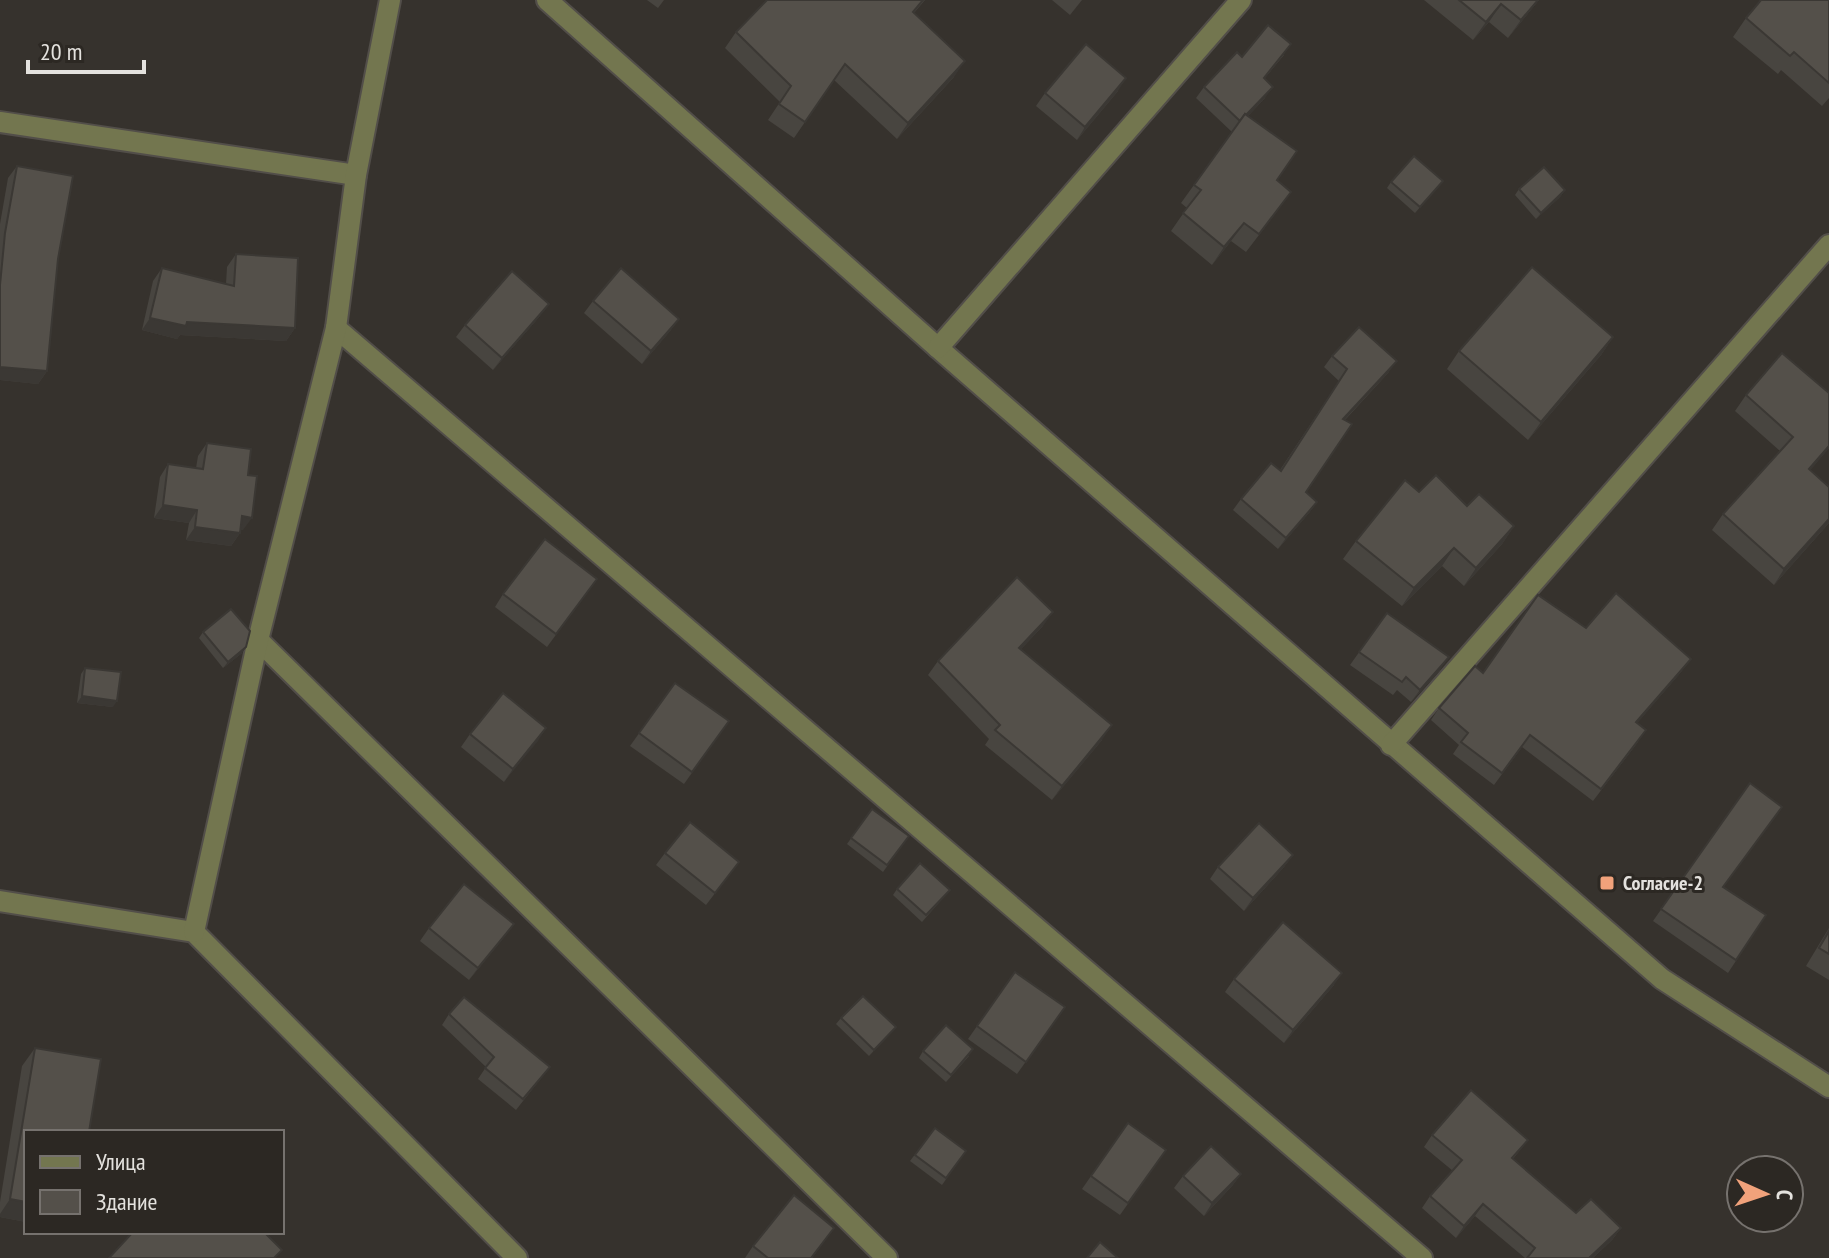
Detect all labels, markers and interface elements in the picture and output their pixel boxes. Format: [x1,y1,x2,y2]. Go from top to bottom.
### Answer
scale bar [28,24,144,74]
text: 20 m [40,36,82,67]
place label: Согласие-2 [1623,870,1703,896]
marker: Согласие-2 [1598,874,1616,892]
legend [24,1130,284,1234]
text: Улица [96,1146,146,1177]
north arrow [1725,1154,1805,1234]
text: Здание [96,1186,157,1217]
text: С [1771,1189,1799,1201]

